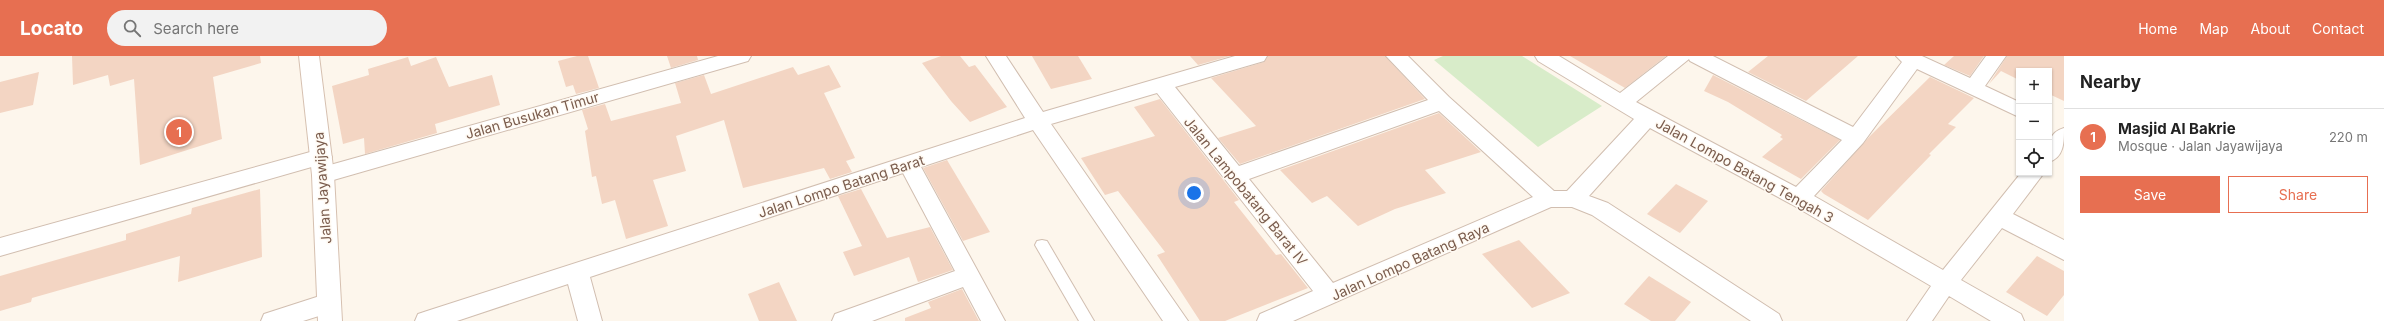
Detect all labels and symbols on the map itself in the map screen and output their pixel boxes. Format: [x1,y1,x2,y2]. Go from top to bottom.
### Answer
street label: Jalan Busukan Timur [463,88,601,142]
street label: Jalan Lampobatang Barat IV [1181,113,1311,269]
street label: Jalan Lompo Batang Tengah 3 [1653,114,1837,226]
pin: 1 [166,117,192,147]
street label: Jalan Jayawijaya [310,131,334,245]
street label: Jalan Lompo Batang Barat [756,151,927,221]
your location [1184,183,1204,203]
street label: Jalan Lompo Batang Raya [1328,218,1492,304]

